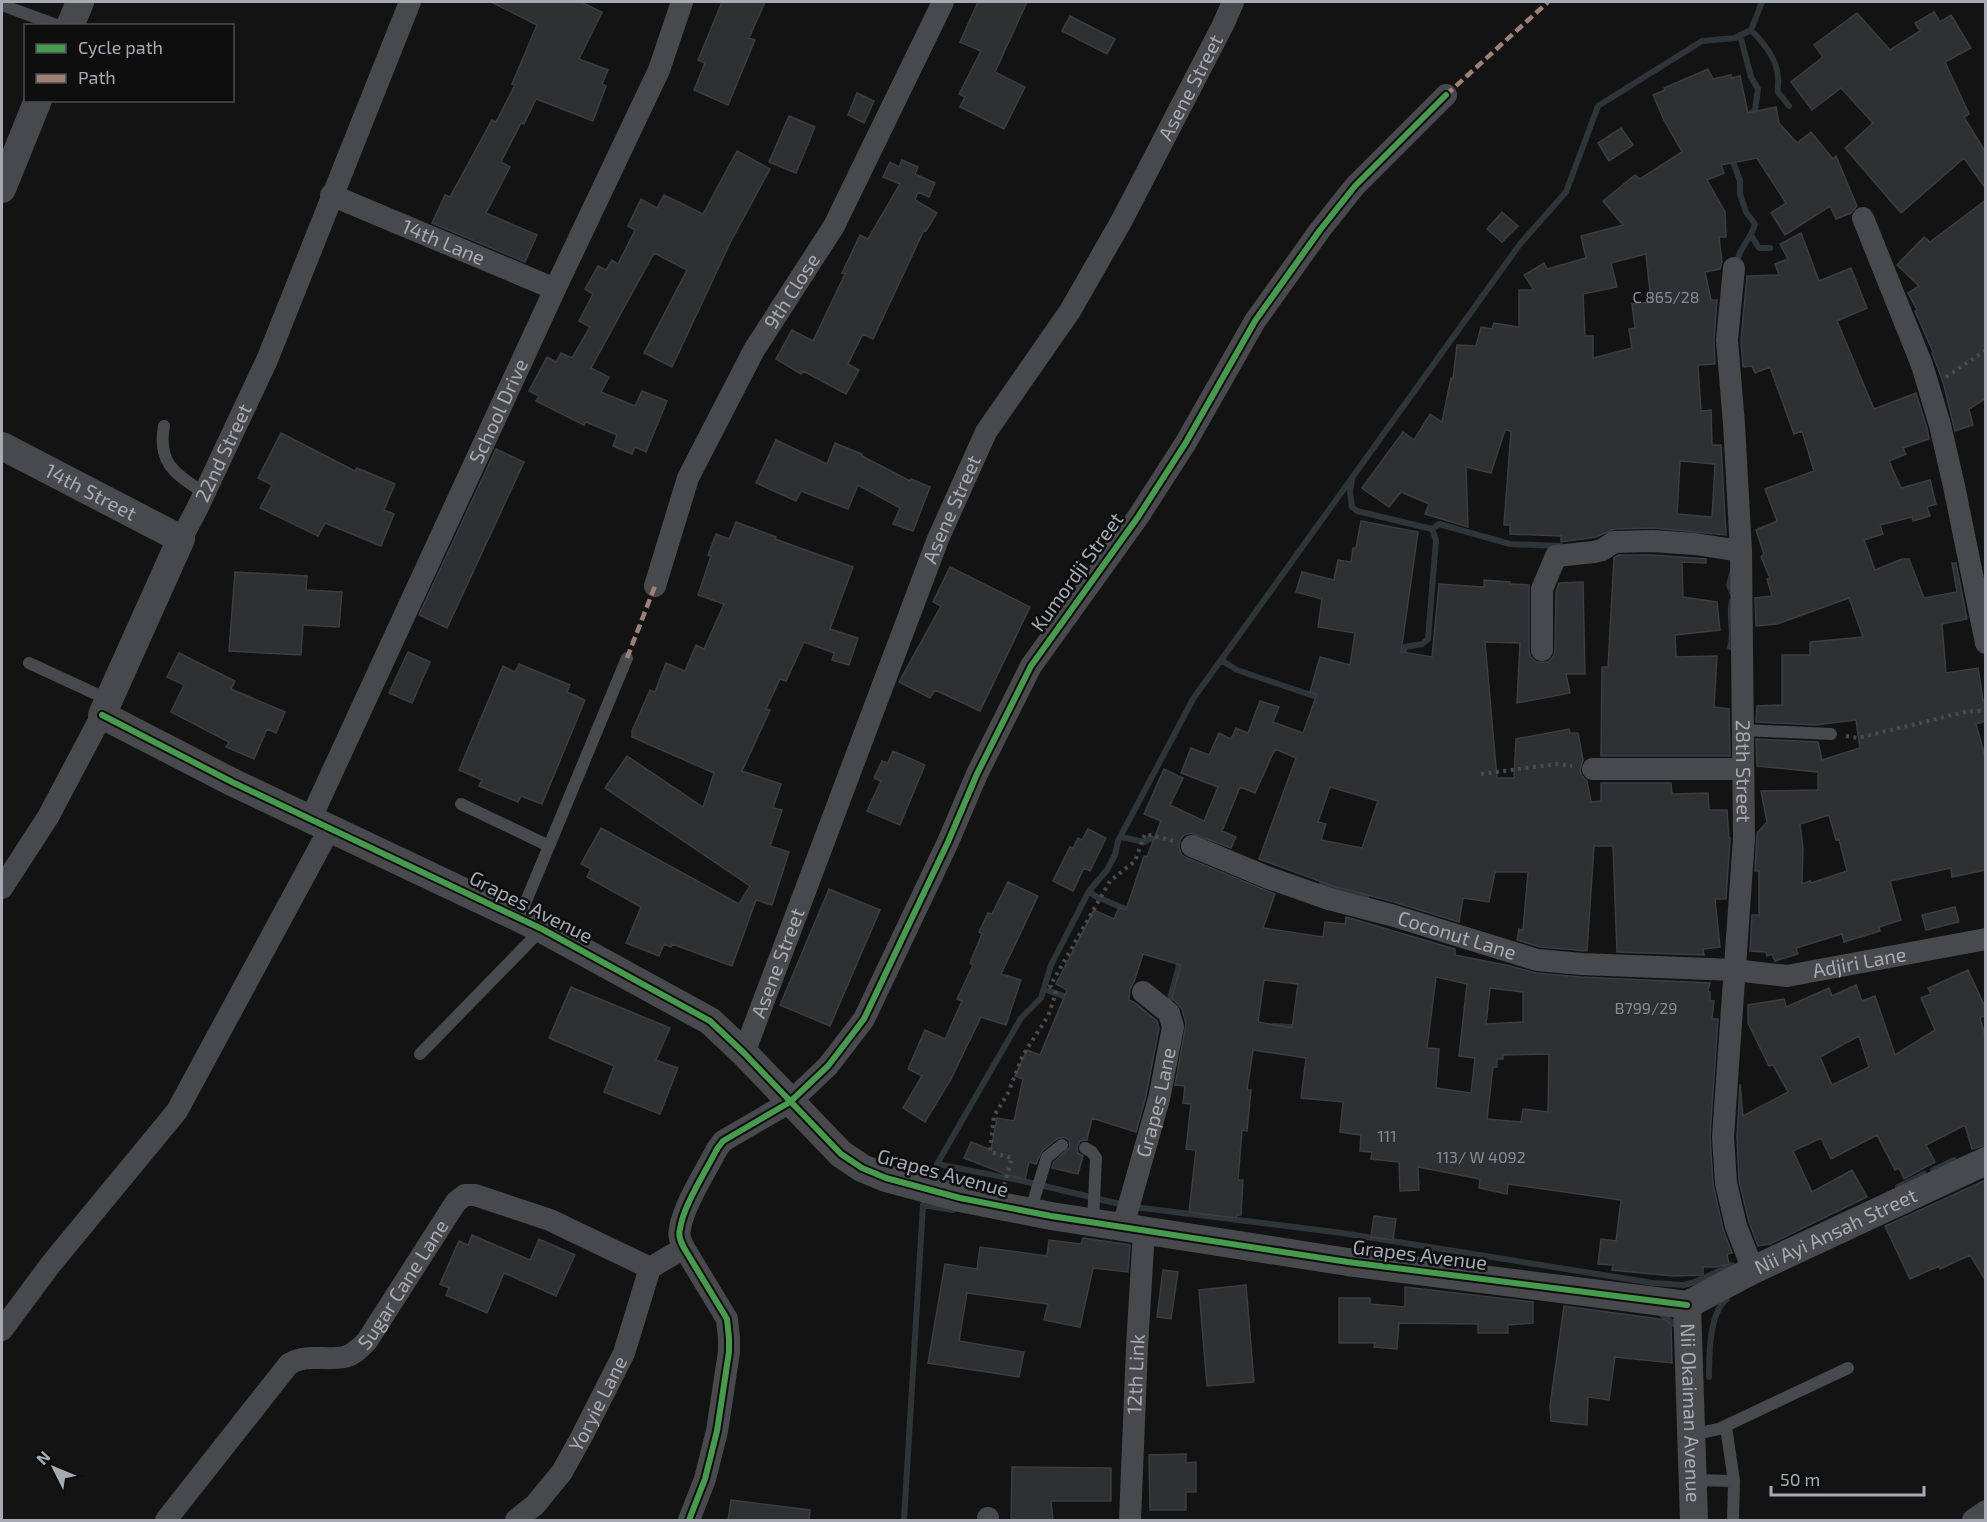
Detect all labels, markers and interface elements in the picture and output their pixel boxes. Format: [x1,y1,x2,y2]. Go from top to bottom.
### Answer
legend [24,24,234,102]
street label: Asene Street [1152,30,1227,144]
text: Cycle path [78,36,163,58]
text: Path [78,66,116,88]
street label: 14th Lane [399,213,489,269]
street label: 9th Close [758,248,824,333]
house number: C 865/28 [1632,287,1700,306]
street label: School Drive [463,355,532,467]
street label: 22nd Street [189,399,256,505]
street label: Asene Street [917,451,985,567]
street label: 14th Street [41,458,141,525]
street label: Kumordji Street [1025,507,1128,636]
street label: 28th Street [1732,720,1757,823]
street label: Grapes Avenue [466,865,597,947]
street label: Asene Street [745,904,809,1021]
street label: Coconut Lane [1395,905,1519,964]
street label: Adjiri Lane [1810,941,1908,982]
house number: B799/29 [1615,998,1677,1017]
street label: Grapes Lane [1130,1045,1180,1160]
house number: 111 [1377,1126,1397,1145]
street label: Grapes Avenue [875,1143,1012,1201]
house number: 113/ W 4092 [1436,1147,1526,1166]
street label: Nii Ayi Ansah Street [1750,1182,1921,1279]
street label: Sugar Cane Lane [352,1215,453,1354]
street label: Grapes Avenue [1352,1234,1489,1274]
street label: Nii Okaiman Avenue [1677,1323,1706,1503]
street label: 12th Link [1121,1333,1149,1415]
street label: Yoryie Lane [563,1352,632,1455]
north arrow [24,1438,84,1498]
text: N [32,1447,54,1468]
scale bar [1771,1459,1924,1497]
text: 50 m [1780,1468,1820,1490]

